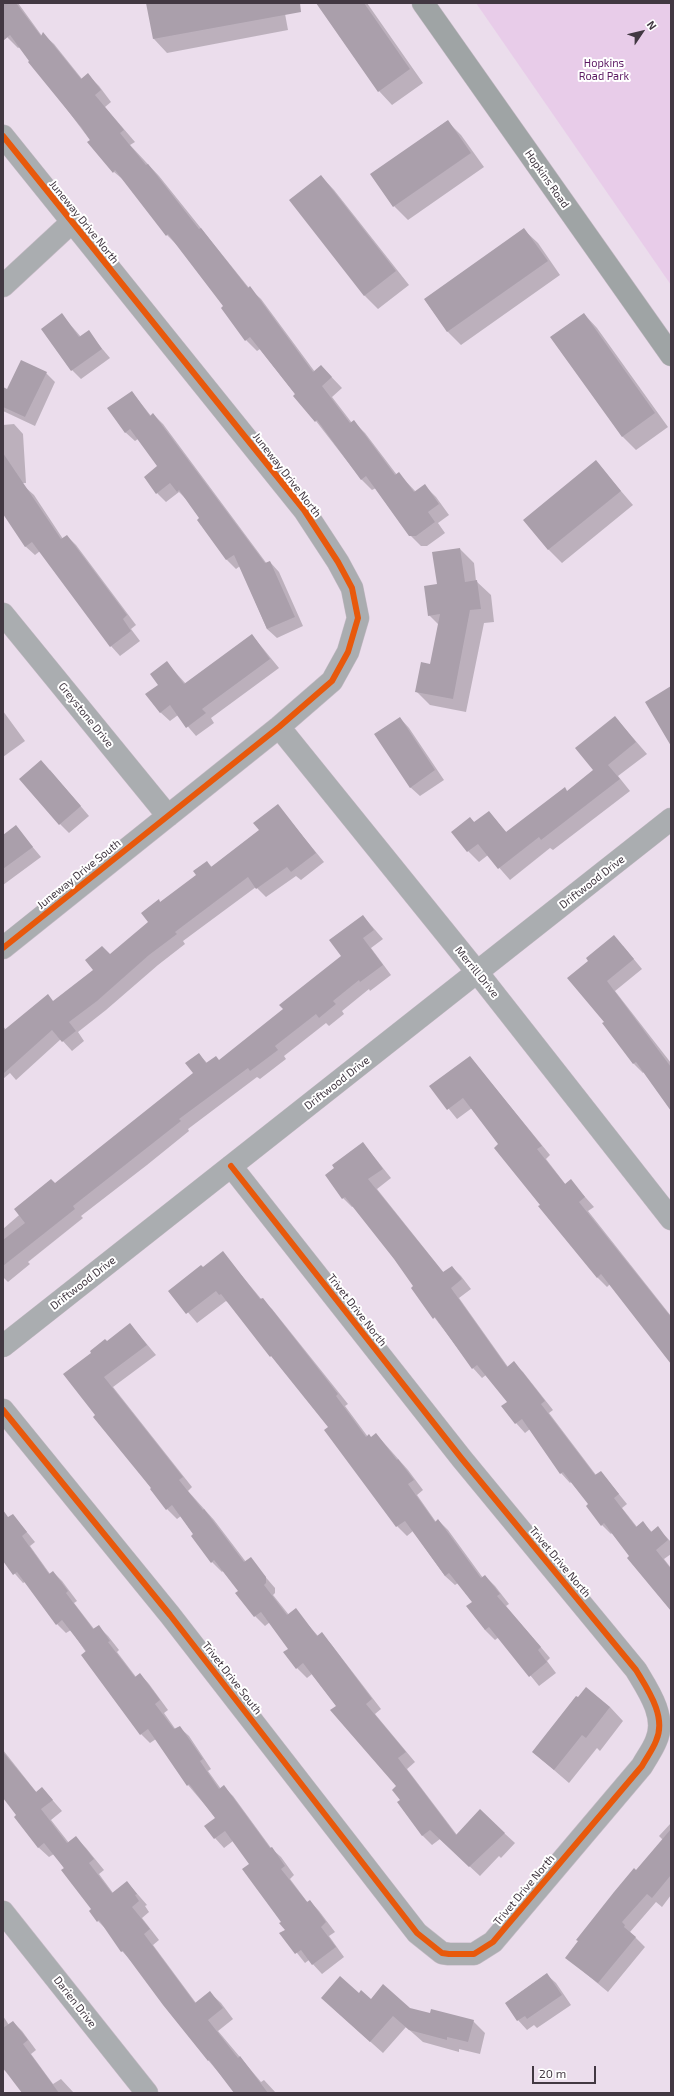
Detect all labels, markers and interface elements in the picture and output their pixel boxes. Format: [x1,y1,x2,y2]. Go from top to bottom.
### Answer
north arrow [622,12,662,52]
text: N [645,18,660,32]
park label: Hopkins Road Park [579,56,629,82]
street label: Hopkins Road [522,147,572,211]
street label: Juneway Drive North [46,178,122,266]
street label: Juneway Drive North [250,430,324,520]
street label: Greystone Drive [56,680,116,750]
street label: Juneway Drive South [35,836,123,912]
street label: Driftwood Drive [557,852,627,912]
street label: Merrill Drive [452,944,502,1000]
street label: Driftwood Drive [302,1053,372,1113]
street label: Driftwood Drive [48,1253,118,1313]
street label: Trivet Drive North [325,1271,389,1349]
street label: Trivet Drive North [527,1524,593,1600]
street label: Trivet Drive South [200,1639,264,1717]
street label: Trivet Drive North [491,1852,557,1928]
street label: Darien Drive [51,1974,99,2030]
scale bar [534,2058,598,2084]
text: 20 m [539,2066,566,2080]

